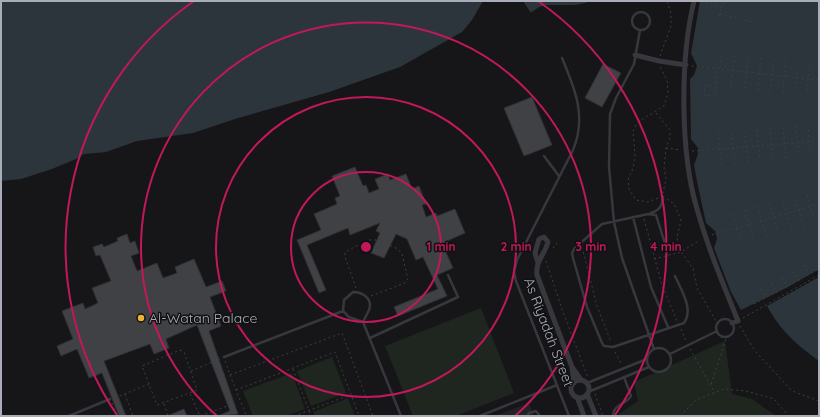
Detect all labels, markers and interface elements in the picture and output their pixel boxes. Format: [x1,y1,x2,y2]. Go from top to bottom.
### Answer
text: 1 min [426,239,456,254]
text: 2 min [500,239,532,254]
text: 3 min [576,239,606,254]
text: 4 min [650,239,682,254]
centre of rings [359,240,373,254]
street label: As Riyadah Street [520,275,578,389]
place label: Al-Watan Palace [149,309,257,327]
marker: Al-Watan Palace [136,313,146,323]

